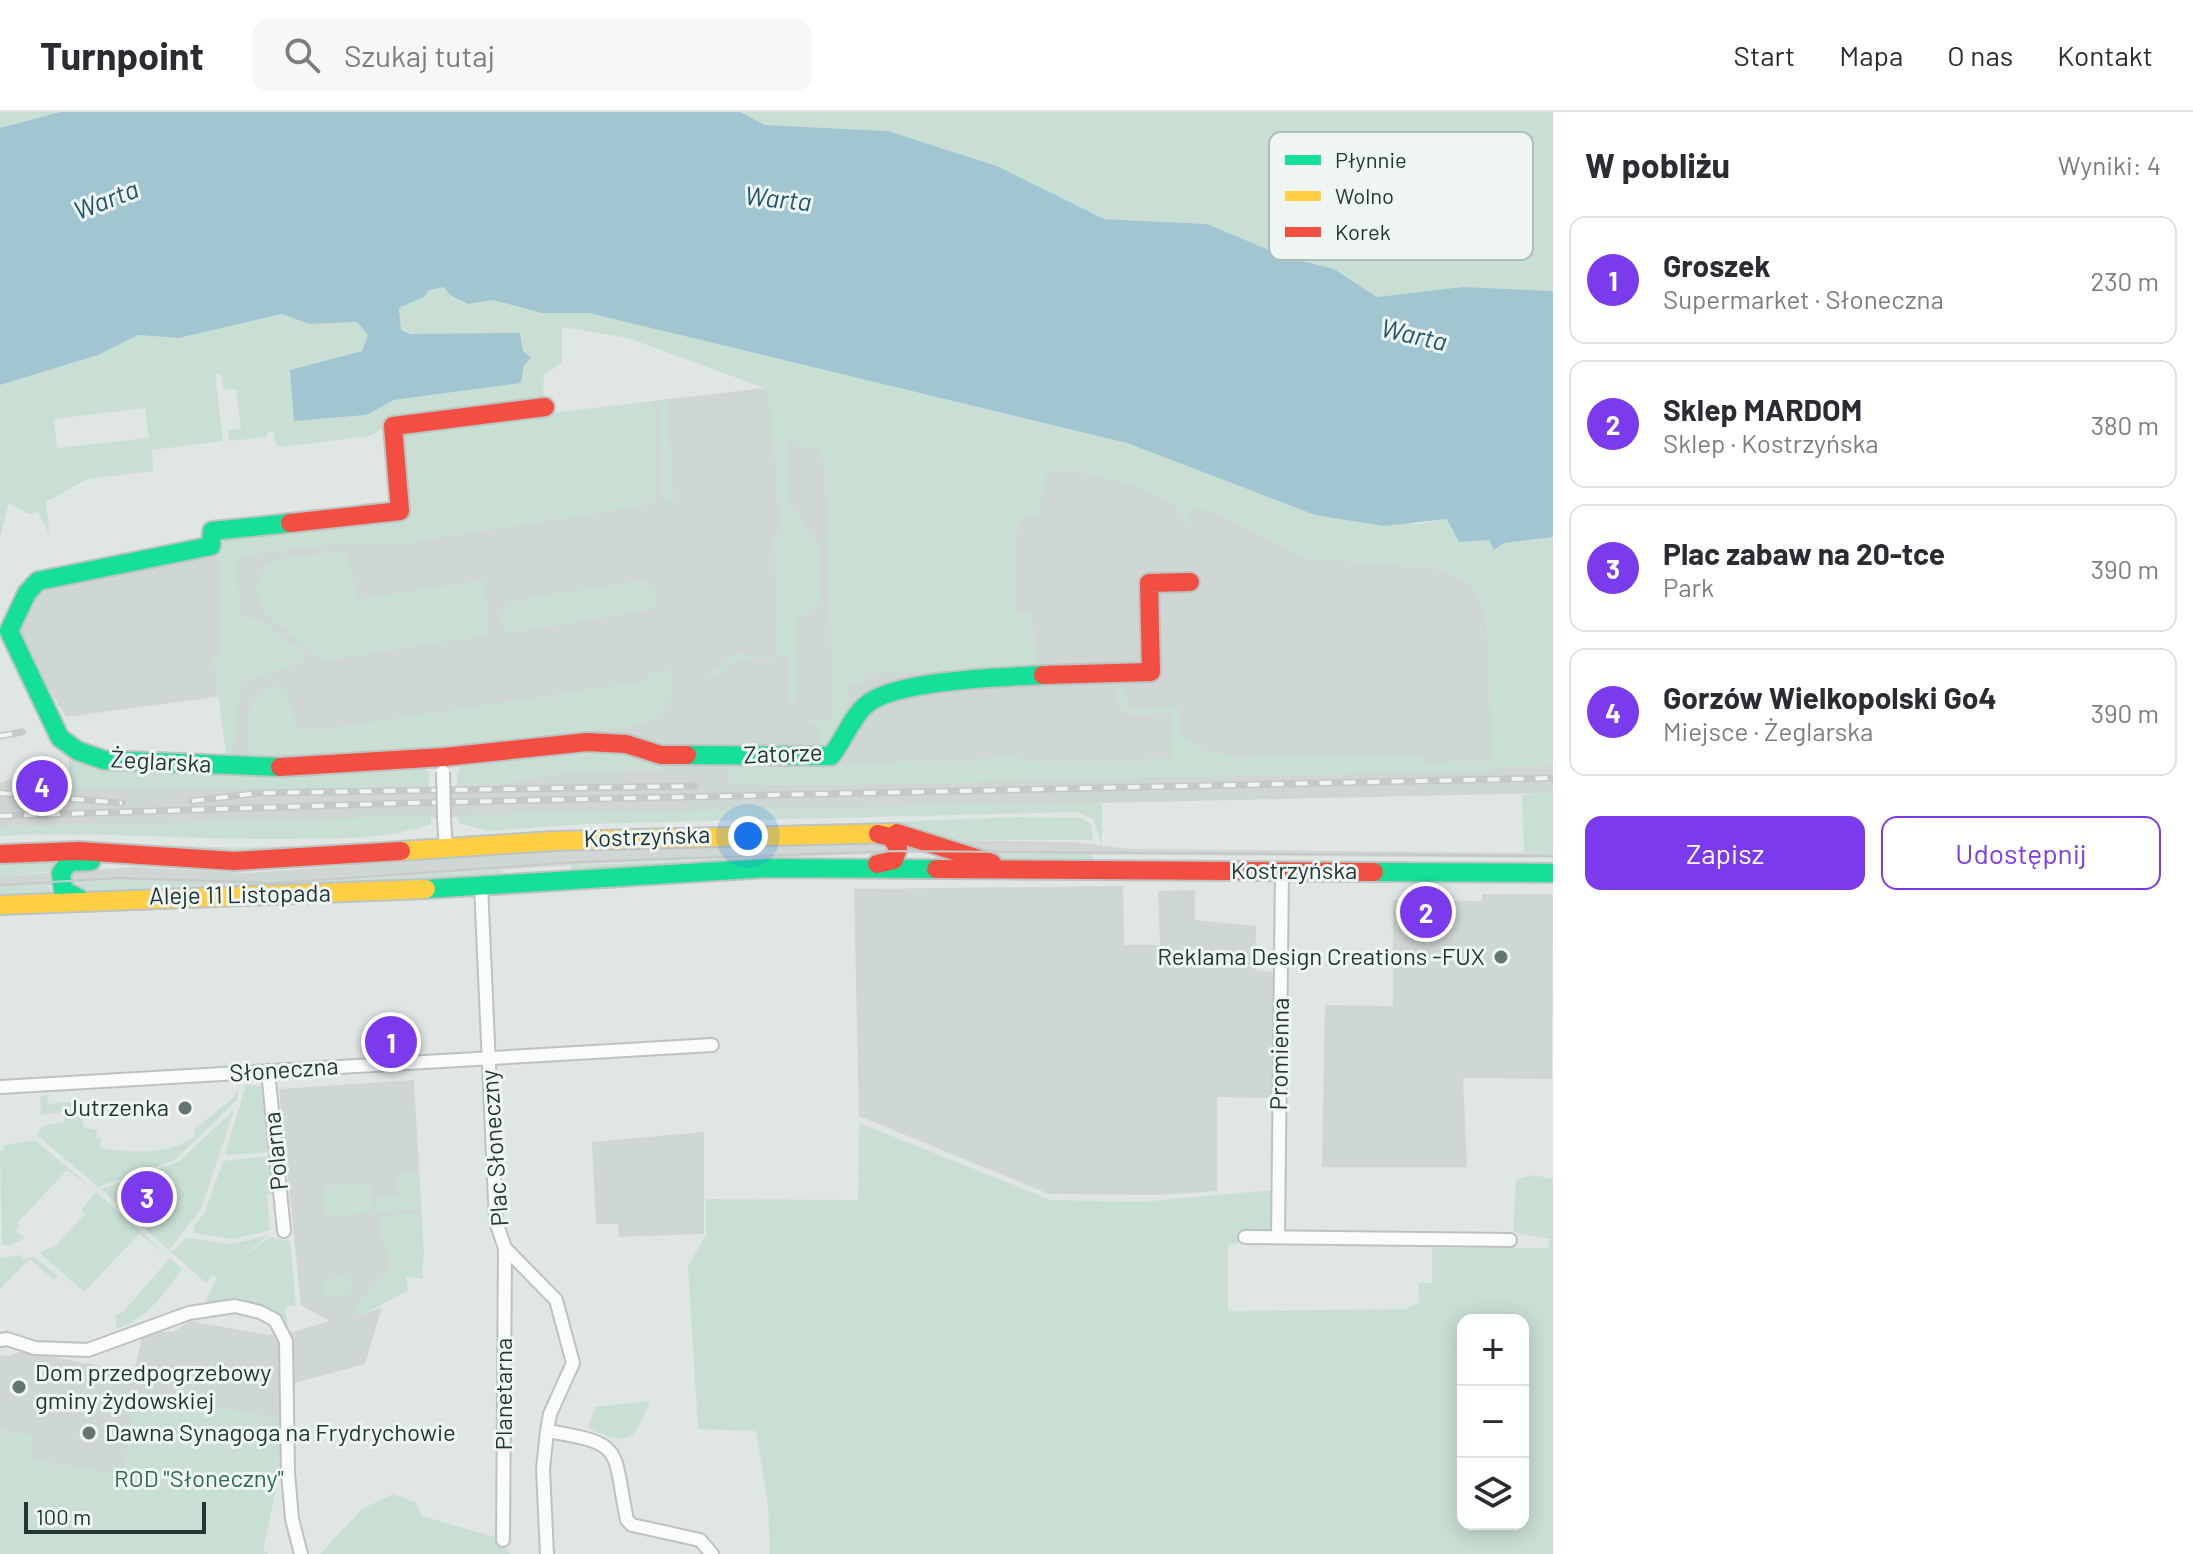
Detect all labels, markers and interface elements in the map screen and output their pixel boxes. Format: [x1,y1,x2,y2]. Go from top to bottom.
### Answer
search box [252,19,812,91]
text: Turnpoint [40,32,204,78]
icon: search [280,33,324,77]
text: Szukaj tutaj [344,37,495,73]
text: Start [1734,38,1795,72]
text: Mapa [1839,38,1903,72]
text: O nas [1947,38,2013,72]
text: Kontakt [2057,38,2153,72]
legend [1269,132,1533,260]
text: W pobliżu [1585,144,1730,185]
text: Płynnie [1335,146,1407,172]
text: Wyniki: 4 [2058,149,2161,180]
water label: Warta [69,172,142,225]
water label: Warta [743,179,813,216]
text: Wolno [1335,182,1394,208]
text: Korek [1335,218,1391,244]
text: Groszek [1663,247,1770,283]
text: 1 [1608,265,1618,296]
text: 230 m [2090,265,2159,296]
text: Supermarket · Słoneczna [1663,283,1944,314]
water label: Warta [1378,311,1451,356]
text: Sklep MARDOM [1663,391,1862,427]
text: 2 [1606,409,1620,440]
text: 380 m [2091,409,2159,440]
text: Sklep · Kostrzyńska [1663,427,1879,458]
text: Plac zabaw na 20-tce [1663,535,1945,571]
text: 3 [1606,553,1620,584]
text: 390 m [2091,553,2159,584]
text: Park [1663,571,1714,602]
text: Gorzów Wielkopolski Go4 [1663,679,1997,715]
text: 4 [1605,697,1621,728]
text: 390 m [2091,697,2159,728]
text: Miejsce · Żeglarska [1663,715,1873,746]
street label: Zatorze [743,737,823,768]
street label: Żeglarska [110,743,212,778]
pin: 4 [16,756,68,816]
your location [728,816,768,856]
button: Zapisz [1585,816,1865,890]
button: Udostępnij [1881,816,2161,890]
street label: Kostrzyńska [583,819,711,852]
street label: Kostrzyńska [1231,855,1357,884]
street label: Aleje 11 Listopada [149,877,331,910]
pin: 2 [1400,882,1452,942]
place label: Reklama Design Creations -FUX [1157,941,1485,970]
marker: Reklama Design Creations -FUX [1492,948,1510,966]
street label: Promienna [1263,997,1294,1111]
pin: 1 [365,1012,417,1072]
street label: Słoneczna [228,1050,339,1087]
street label: Plac Słoneczny [474,1069,513,1228]
place label: Jutrzenka [64,1092,169,1121]
marker: Jutrzenka [176,1099,194,1117]
street label: Polarna [256,1111,293,1192]
pin: 3 [121,1167,173,1227]
map controls [1457,1314,1529,1530]
button: + [1457,1314,1529,1386]
street label: Planetarna [488,1338,517,1450]
place label: Dom przedpogrzebowy gminy żydowskiej [35,1357,271,1414]
marker: Dom przedpogrzebowy gminy żydowskiej [10,1378,28,1396]
button: − [1457,1386,1529,1458]
place label: Dawna Synagoga na Frydrychowie [105,1417,456,1446]
marker: Dawna Synagoga na Frydrychowie [80,1424,98,1442]
button: layers [1457,1458,1529,1530]
park label: ROD "Słoneczny" [114,1463,284,1492]
scale bar [24,1498,206,1534]
text: 100 m [36,1503,91,1529]

